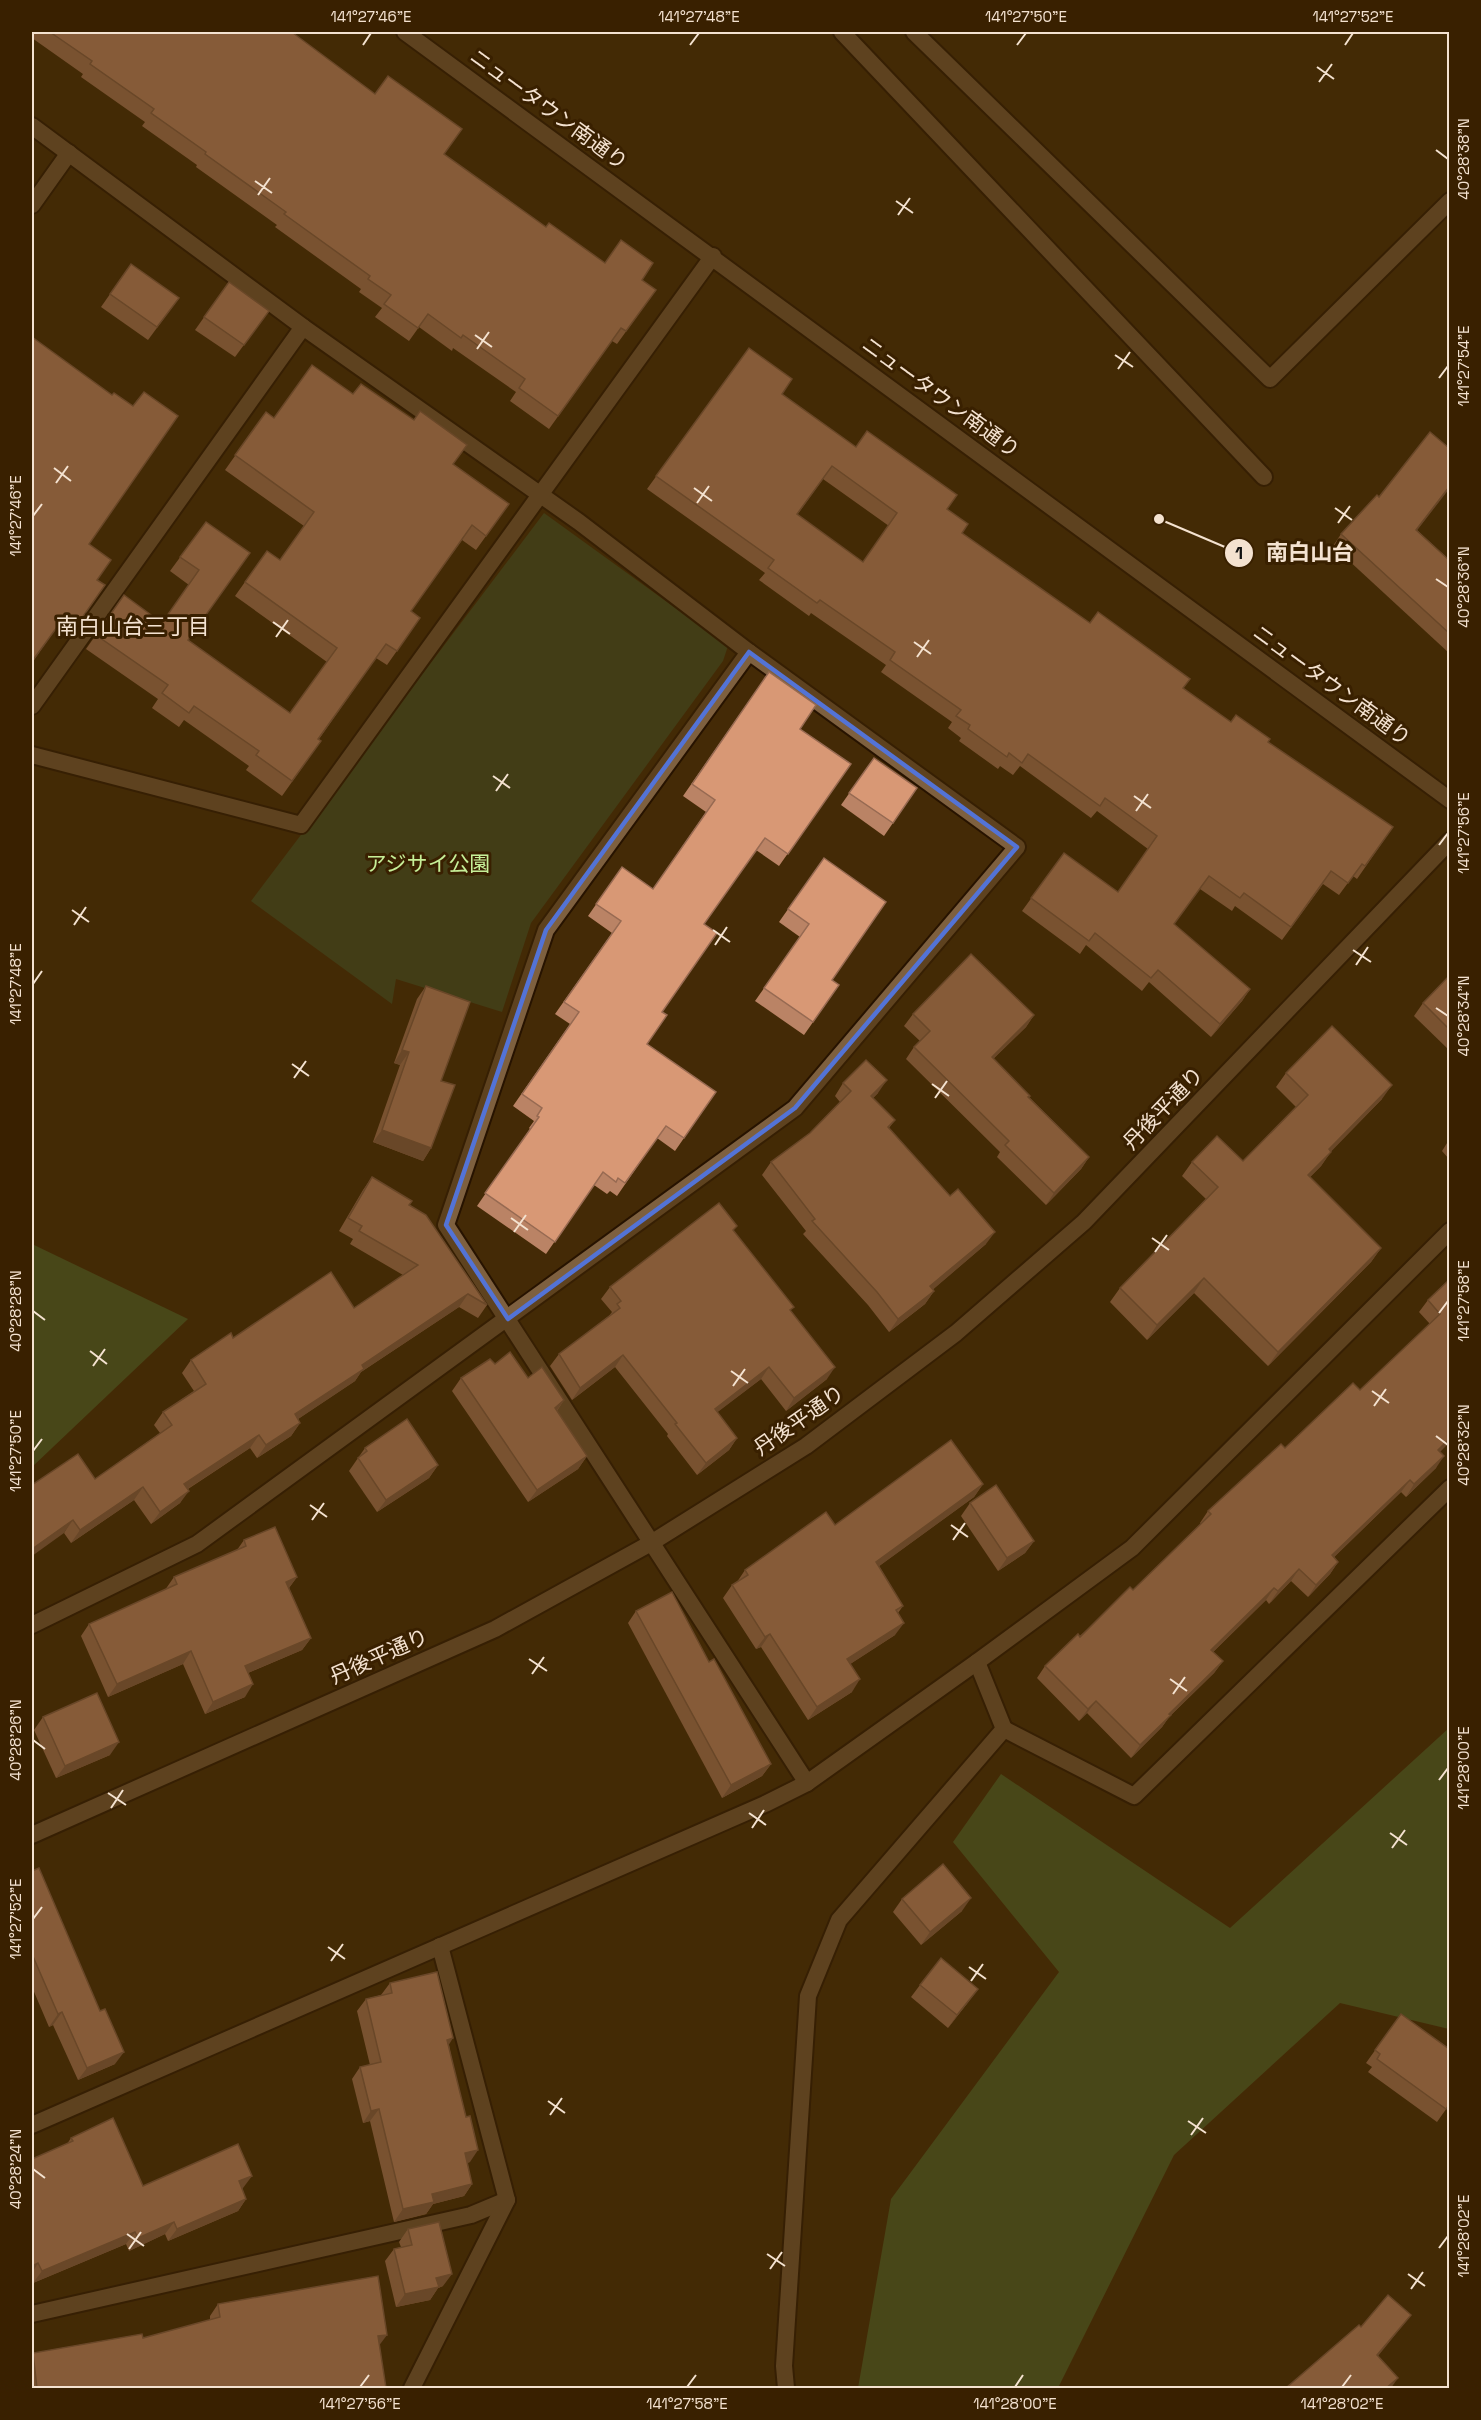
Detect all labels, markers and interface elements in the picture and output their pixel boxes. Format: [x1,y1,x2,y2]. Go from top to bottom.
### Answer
text: 141°27'46"E [330,7,412,26]
text: 141°27'48"E [658,7,740,26]
text: 141°27'50"E [985,7,1067,26]
text: 141°27'52"E [1312,7,1394,26]
street label: ニュータウン南通り [465,43,633,175]
text: 40°28'38"N [1454,118,1473,200]
text: 141°27'54"E [1454,325,1473,407]
street label: ニュータウン南通り [857,331,1025,463]
text: 141°27'46"E [6,475,25,557]
callout: 南白山台 [1224,533,1366,573]
text: 南白山台 [1266,538,1354,566]
text: 1 [1235,541,1243,564]
text: 40°28'36"N [1454,546,1473,628]
district label: 南白山台三丁目 [56,612,210,640]
street label: ニュータウン南通り [1248,619,1416,751]
text: 141°27'56"E [1454,792,1473,874]
park label: アジサイ公園 [365,850,491,877]
text: 141°27'48"E [6,943,25,1025]
text: 40°28'34"N [1454,975,1473,1057]
street label: 丹後平通り [1117,1061,1209,1155]
text: 141°27'58"E [1454,1260,1473,1342]
text: 40°28'28"N [6,1270,25,1352]
street label: 丹後平通り [748,1379,850,1461]
text: 40°28'32"N [1454,1404,1473,1486]
text: 141°27'50"E [6,1410,25,1492]
street label: 丹後平通り [326,1622,432,1690]
text: 40°28'26"N [6,1699,25,1781]
text: 141°28'00"E [1454,1726,1473,1810]
text: 141°27'52"E [6,1878,25,1960]
text: 40°28'24"N [6,2129,25,2209]
text: 141°28'02"E [1454,2195,1473,2277]
text: 141°27'56"E [319,2394,401,2413]
text: 141°27'58"E [646,2394,728,2413]
text: 141°28'00"E [973,2394,1057,2413]
text: 141°28'02"E [1301,2394,1383,2413]

